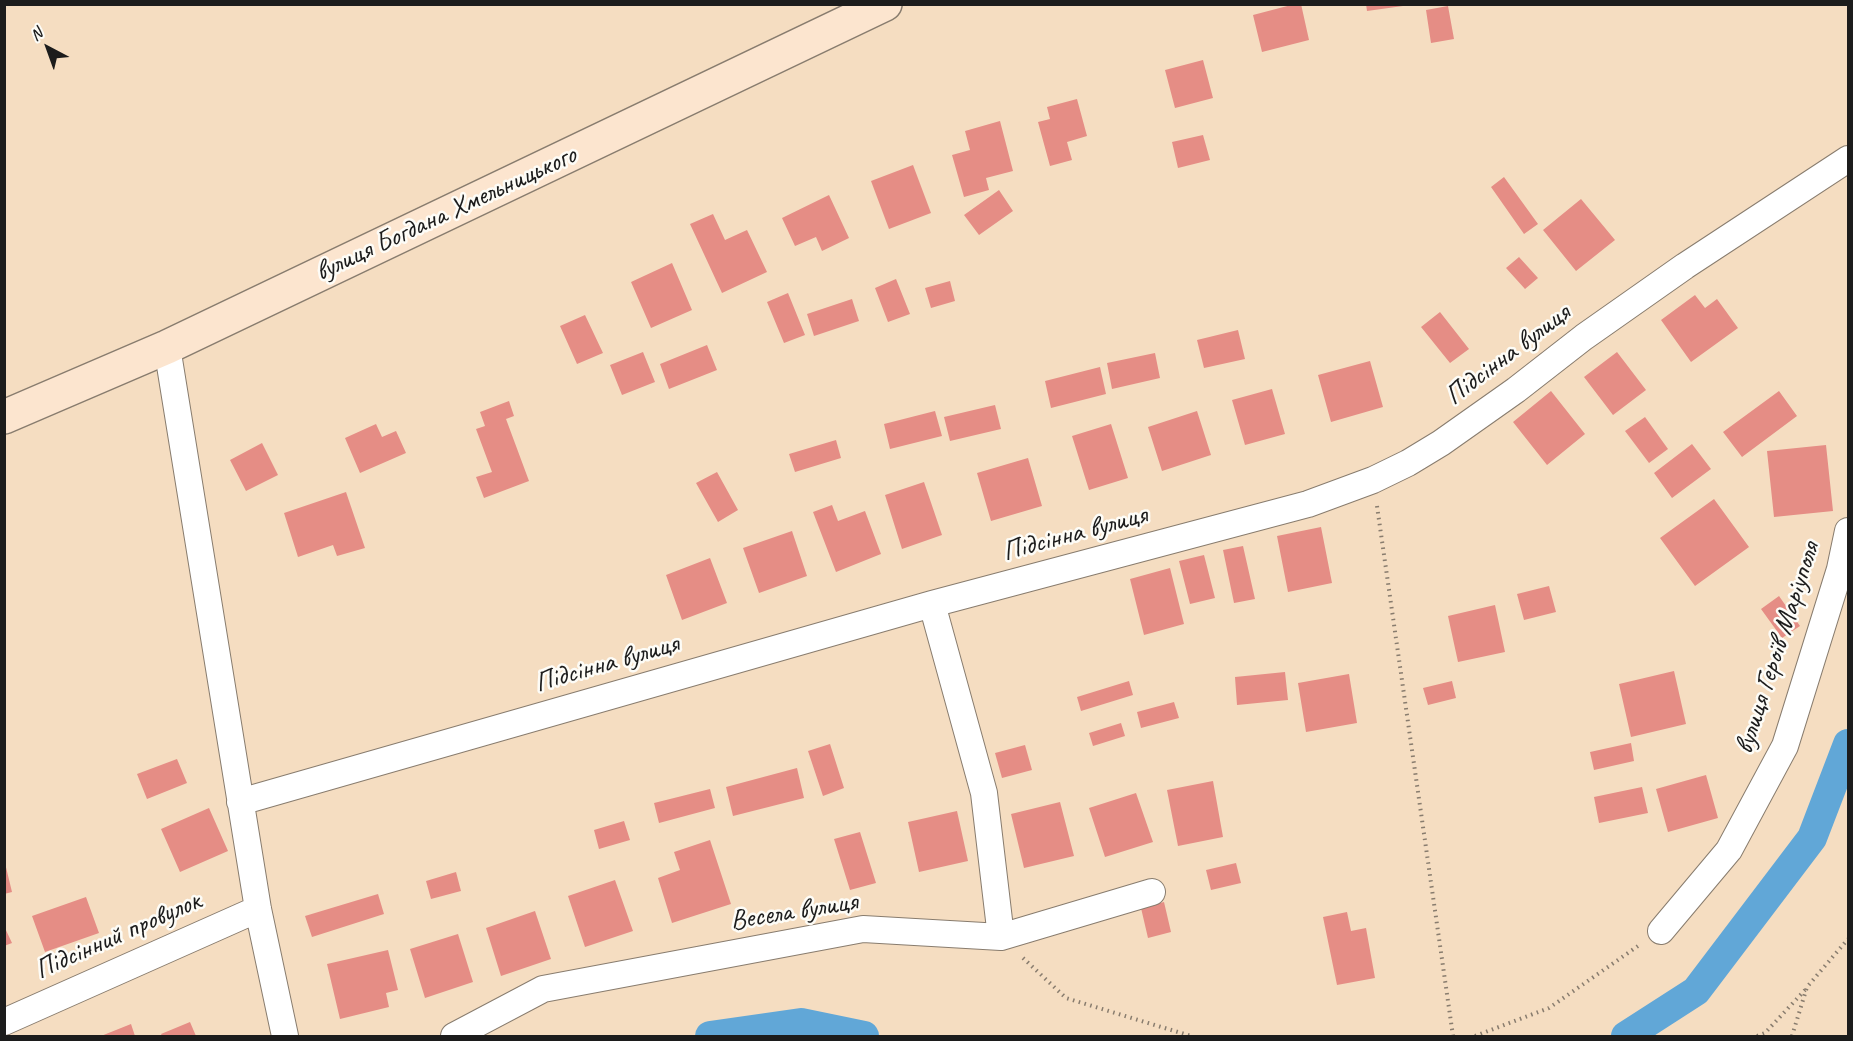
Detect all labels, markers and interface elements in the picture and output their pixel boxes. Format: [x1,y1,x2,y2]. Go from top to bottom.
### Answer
north arrow [18,18,78,78]
text: N [26,24,46,45]
street label: вулиця Богдана Хмельницького [310,139,582,289]
street label: Підсінна вулиця [1439,297,1577,413]
street label: Підсінна вулиця [999,499,1151,569]
street label: вулиця Героїв Маріуполя [1728,538,1828,758]
street label: Підсінна вулиця [531,627,683,701]
street label: Підсінний провулок [30,884,206,988]
street label: Весела вулиця [728,885,860,939]

